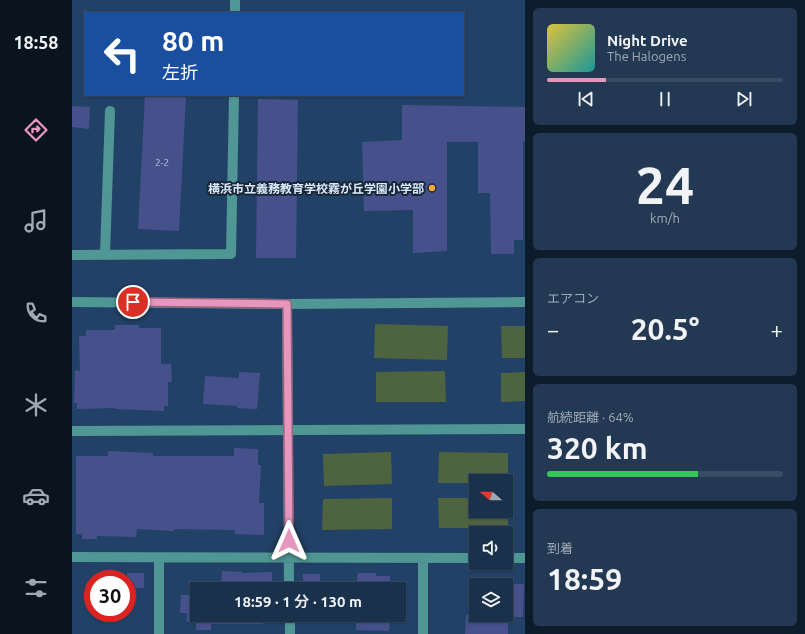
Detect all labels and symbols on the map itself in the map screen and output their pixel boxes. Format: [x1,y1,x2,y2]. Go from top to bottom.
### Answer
house number: 2-2 [155,157,169,168]
place label: 横浜市立義務教育学校霧が丘学園小学部 [208,182,424,195]
marker: 横浜市立義務教育学校霧が丘学園小学部 [427,183,437,193]
pin [116,285,150,319]
north arrow [469,474,513,518]
position arrow [268,520,310,562]
speed limit sign: 30 [84,570,136,622]

